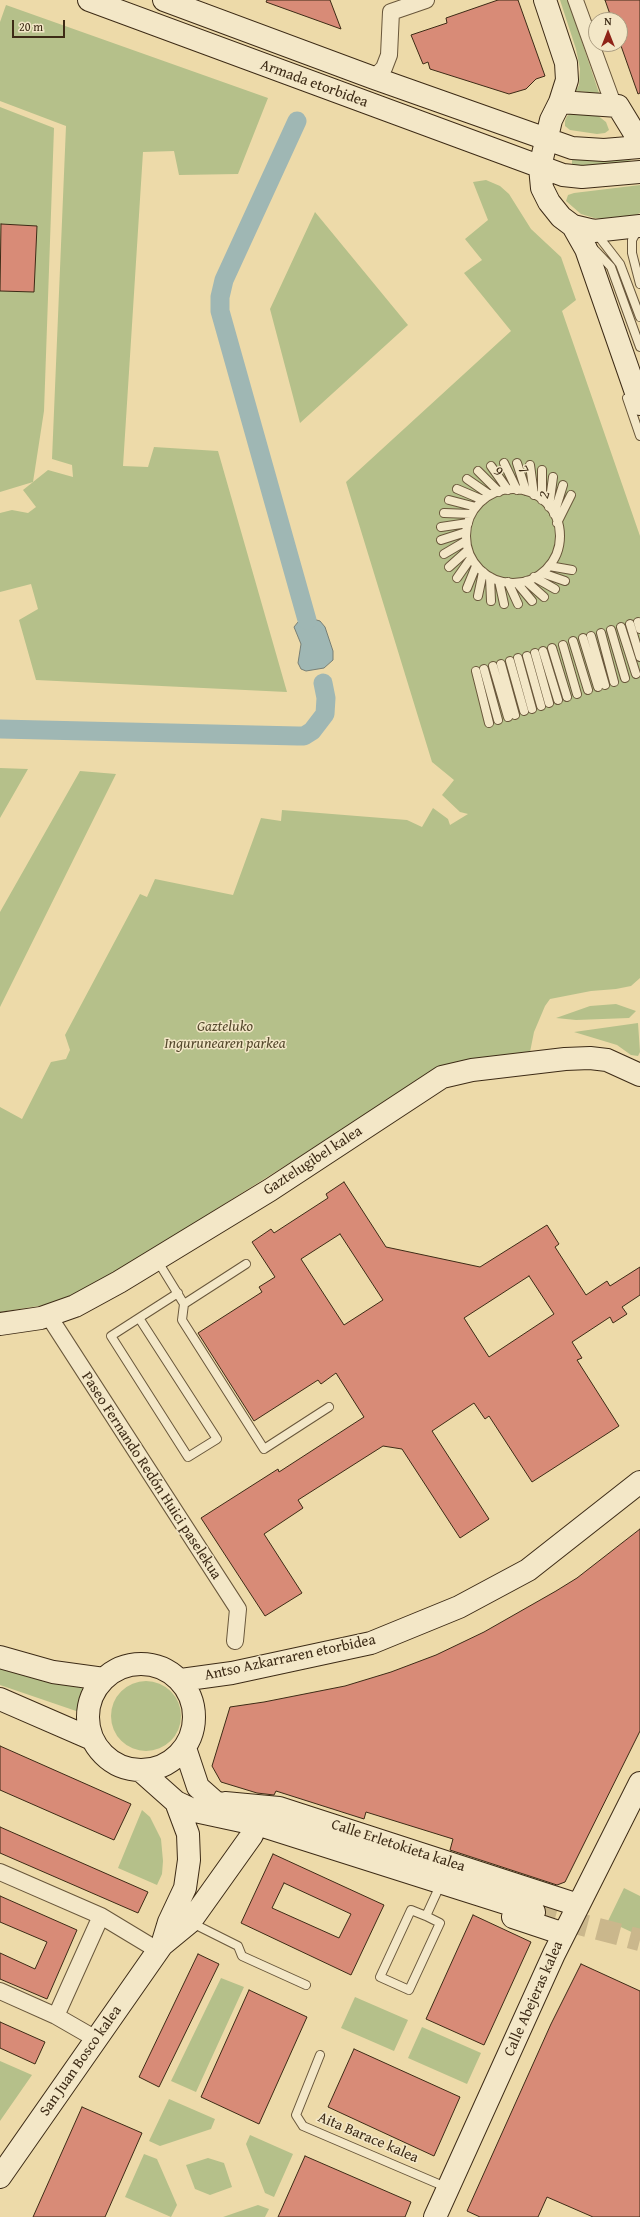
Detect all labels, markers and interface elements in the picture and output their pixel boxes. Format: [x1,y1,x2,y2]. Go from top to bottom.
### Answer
scale bar [14,12,67,38]
north arrow [588,12,628,52]
text: N [604,13,612,29]
text: 20 m [19,18,43,35]
street label: Armada etorbidea [258,56,370,112]
street label: 9 [489,463,507,481]
street label: 7 [513,463,533,477]
street label: 2 [535,489,555,501]
park label: Gazteluko Ingurunearen parkea [164,1018,286,1053]
street label: Gaztelugibel kalea [260,1122,366,1200]
street label: Paseo Fernando Redón Huici paselekua [77,1369,225,1583]
street label: Antso Azkarraren etorbidea [203,1631,377,1685]
street label: Calle Erletokieta kalea [329,1816,467,1876]
street label: Calle Abejeras kalea [500,1939,568,2059]
street label: San Juan Bosco kalea [36,2002,126,2120]
street label: Aita Barace kalea [315,2109,421,2167]

